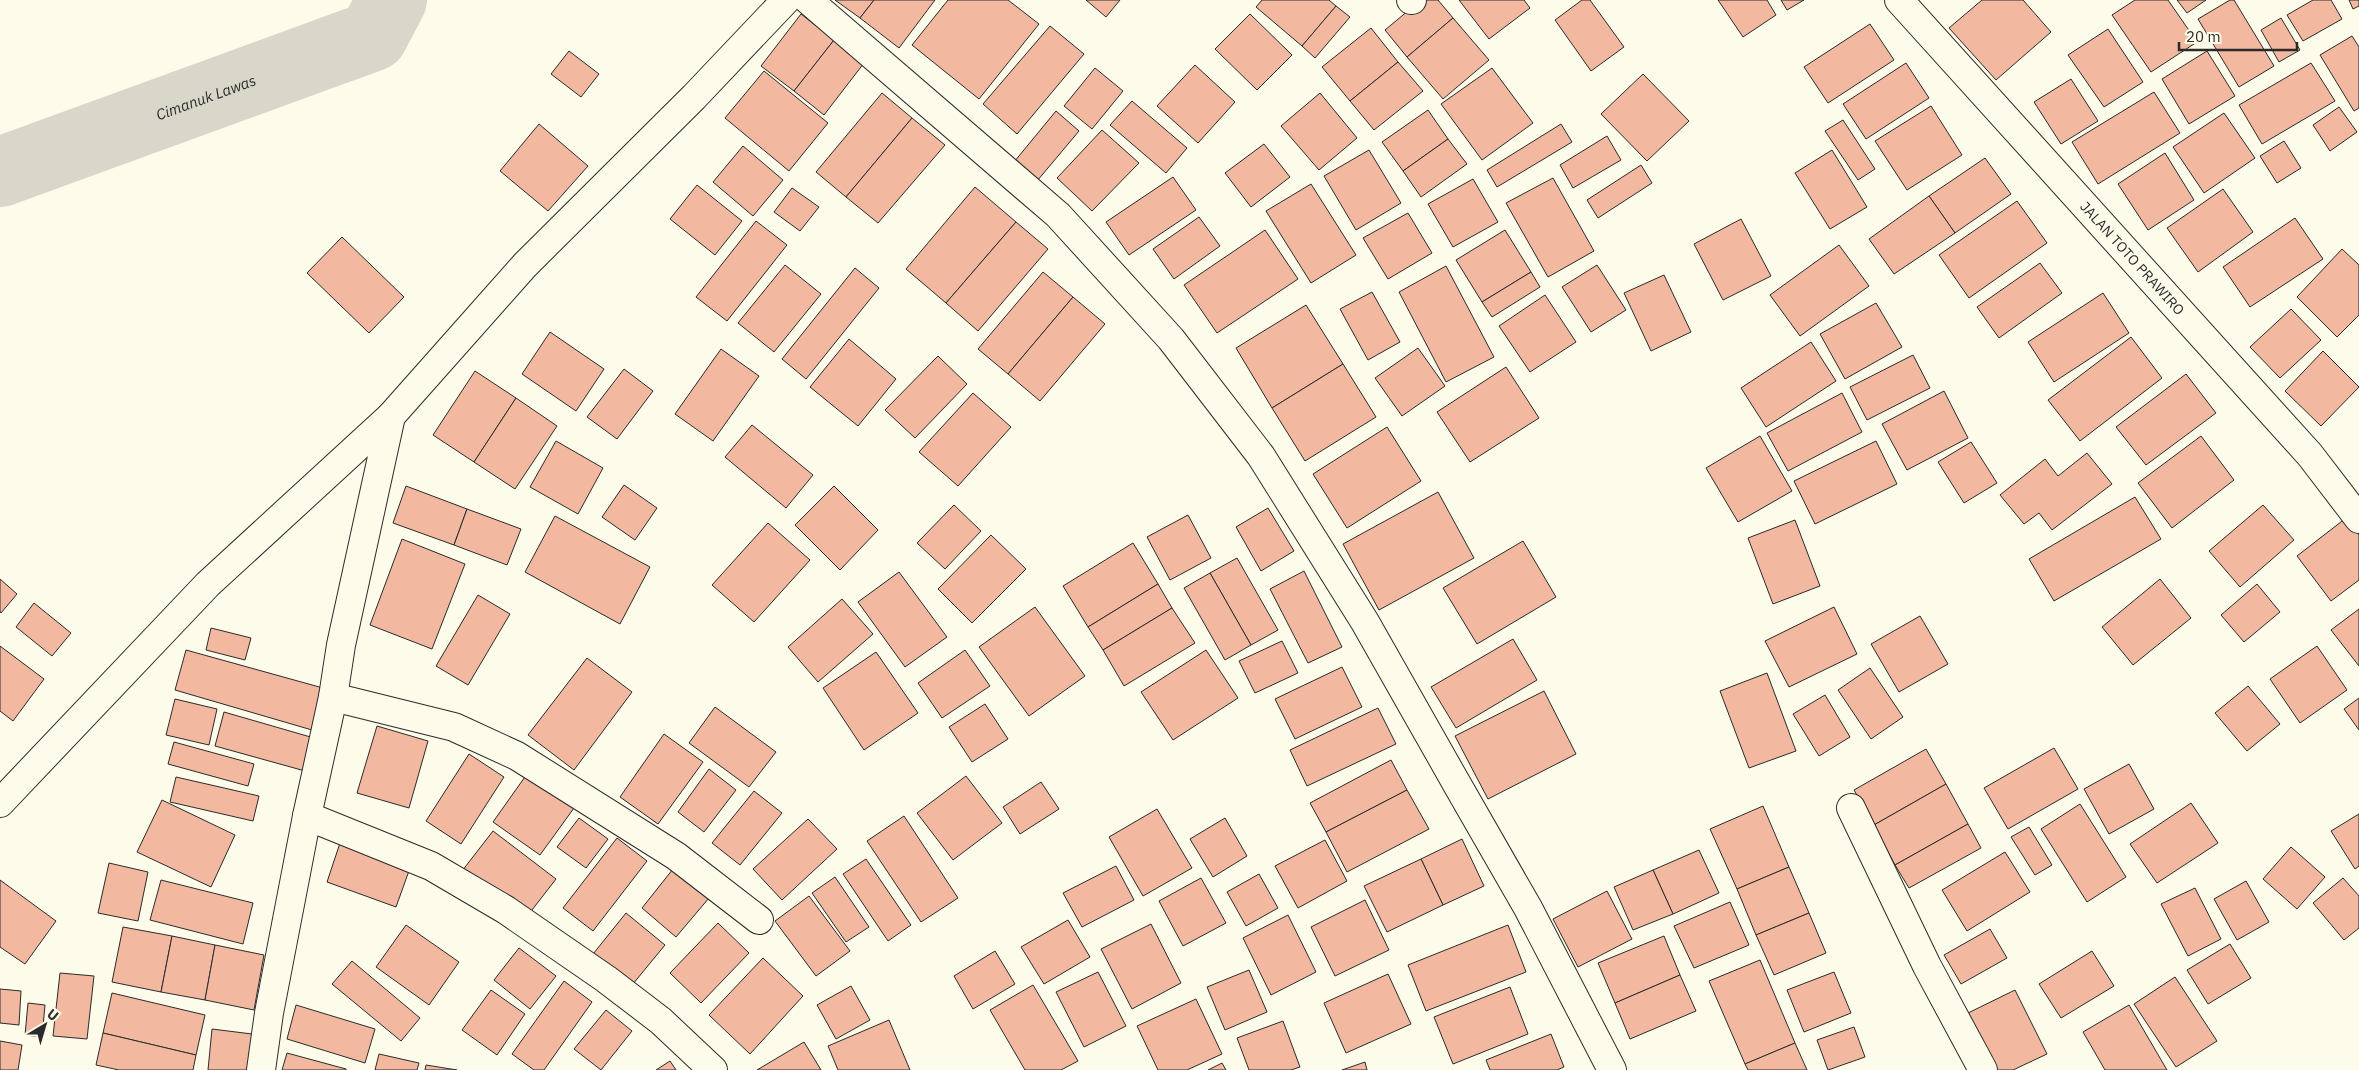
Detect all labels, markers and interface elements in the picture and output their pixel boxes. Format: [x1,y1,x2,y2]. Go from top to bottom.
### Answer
scale bar [2179,20,2296,52]
text: 20 m [2186,27,2221,46]
water label: Cimanuk Lawas [153,70,258,124]
street label: JALAN TOTO PRAWIRO [2076,198,2188,319]
north arrow [20,1000,70,1050]
text: U [44,1005,62,1025]

